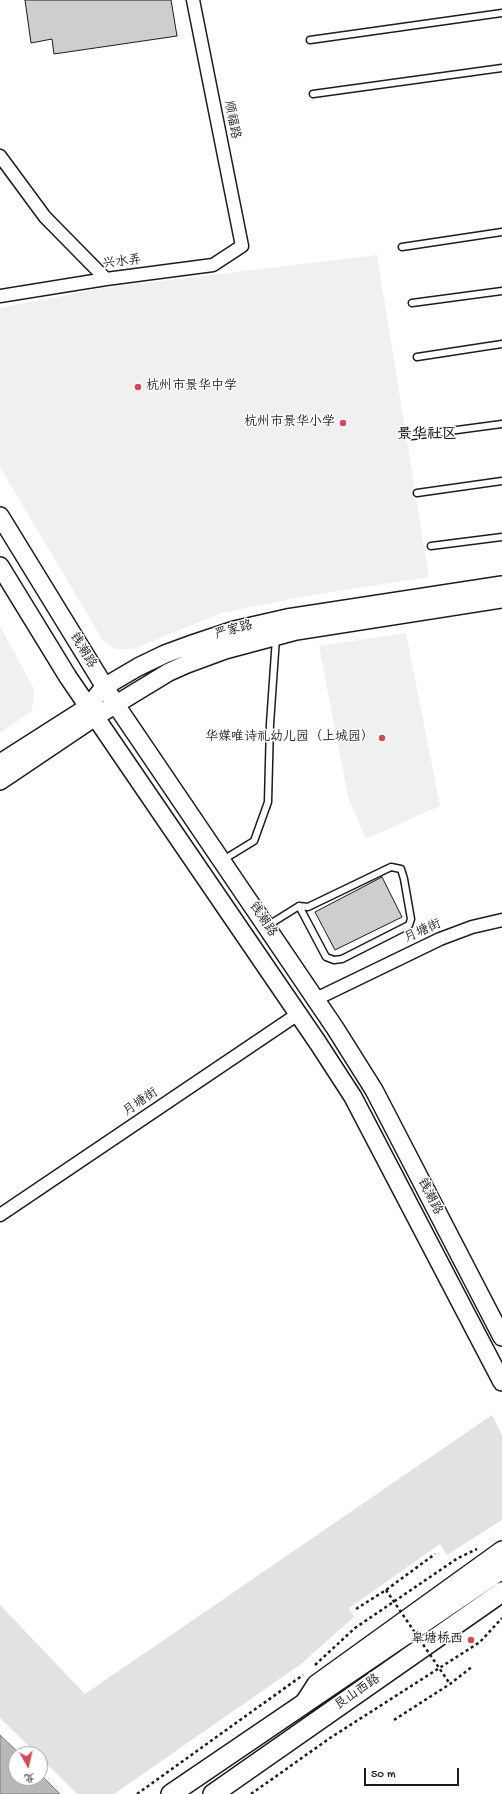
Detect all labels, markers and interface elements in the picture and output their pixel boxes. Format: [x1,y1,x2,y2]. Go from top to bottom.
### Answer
street label: 顺福路 [220,99,242,141]
street label: 兴水弄 [102,253,142,273]
place label: 杭州市景华中学 [146,379,237,395]
marker: 杭州市景华中学 [133,382,143,392]
place label: 杭州市景华小学 [244,415,335,431]
marker: 杭州市景华小学 [338,418,348,428]
district label: 景华社区 [397,427,457,445]
street label: 严家路 [213,618,255,644]
street label: 钱潮路 [65,630,99,672]
place label: 华媒唯诗礼幼儿园（上城园） [205,730,374,746]
marker: 华媒唯诗礼幼儿园（上城园） [377,733,387,743]
street label: 钱潮路 [245,899,279,941]
street label: 月塘街 [402,917,444,947]
street label: 月塘街 [120,1086,162,1120]
street label: 钱潮路 [413,1176,445,1218]
place label: 皋塘桥西 [411,1632,463,1648]
marker: 皋塘桥西 [466,1635,476,1645]
street label: 艮山西路 [332,1672,384,1714]
north arrow [8,1746,48,1786]
scale bar [366,1760,461,1786]
text: 50 m [371,1768,396,1782]
text: 北 [23,1770,36,1784]

